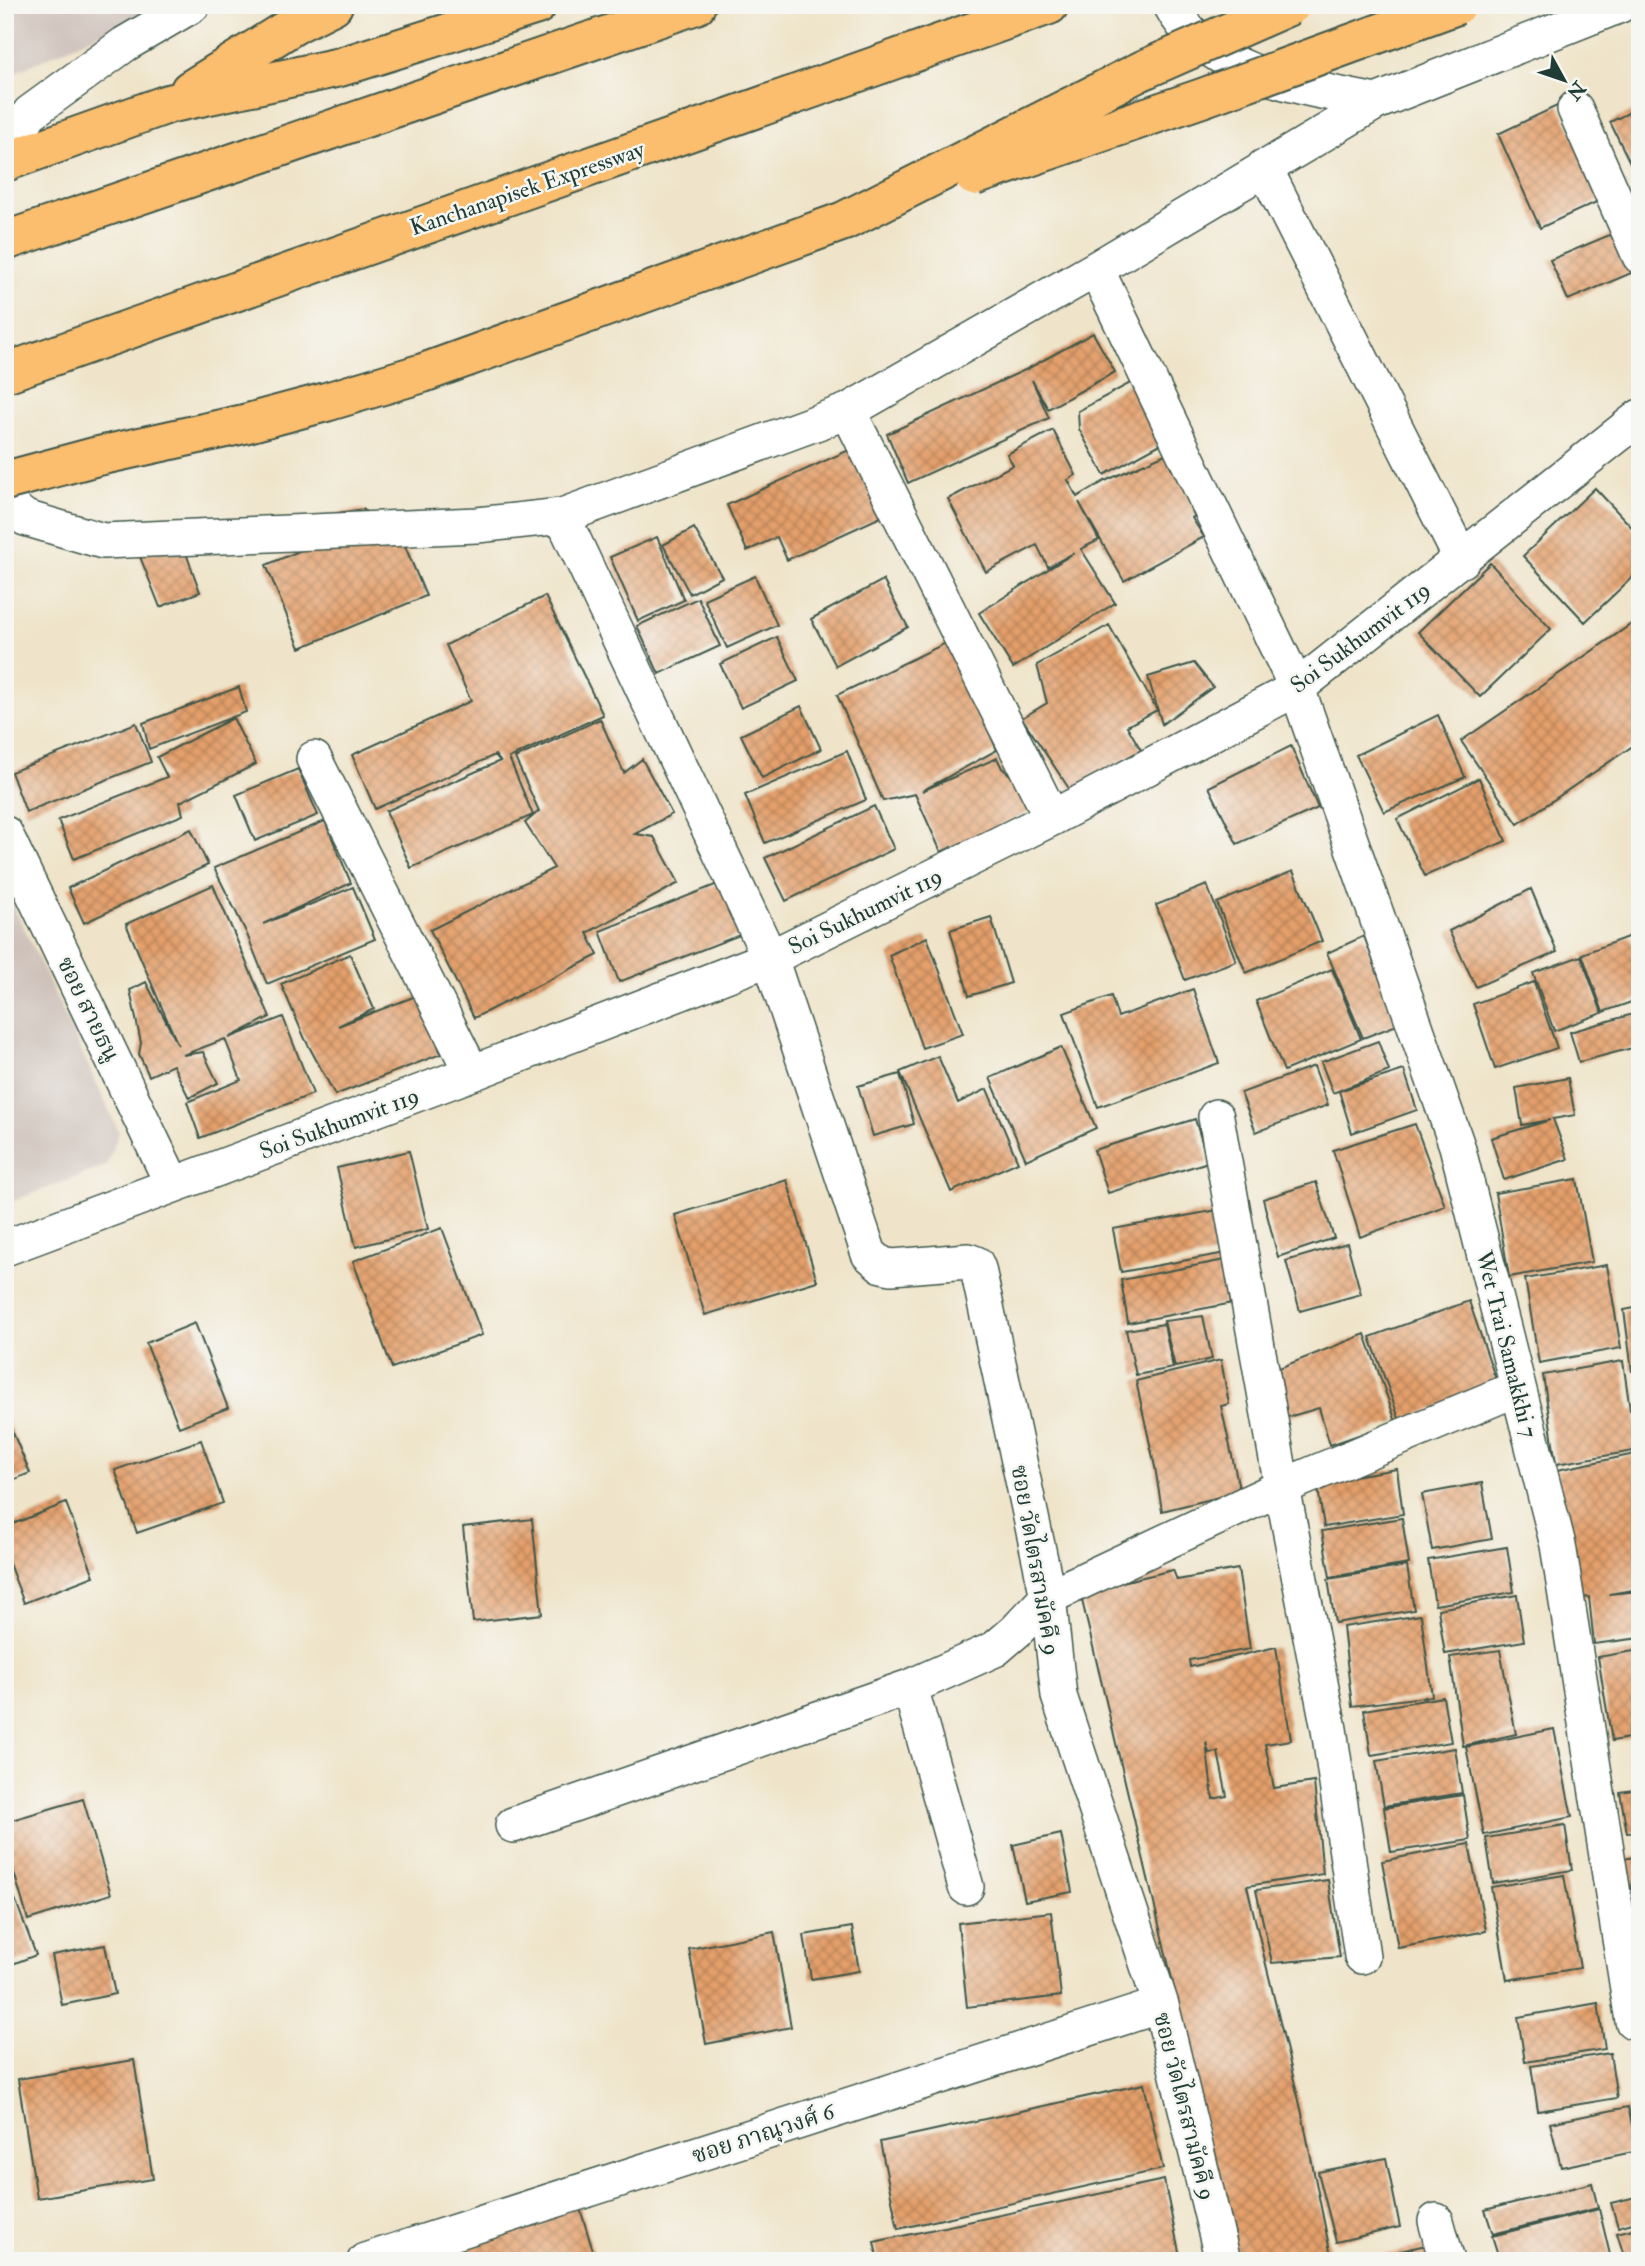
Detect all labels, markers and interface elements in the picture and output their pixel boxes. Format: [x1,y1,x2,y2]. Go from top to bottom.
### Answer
north arrow [1530,46,1600,116]
text: N [1561,75,1592,105]
street label: Kanchanapisek Expressway [406,134,649,243]
street label: Soi Sukhumvit 119 [1285,575,1436,699]
street label: Soi Sukhumvit 119 [783,862,947,961]
street label: ซอย สายธนู [51,952,126,1067]
street label: Soi Sukhumvit 119 [255,1081,423,1166]
street label: Wet Trai Samakkhi 7 [1469,1247,1544,1441]
street label: ซอย วัดไตรสามัคคี 9 [1004,1462,1068,1658]
street label: ซอย วัดไตรสามัคคี 9 [1147,2009,1224,2203]
street label: ซอย ภาณุวงศ์ 6 [688,2096,839,2170]

